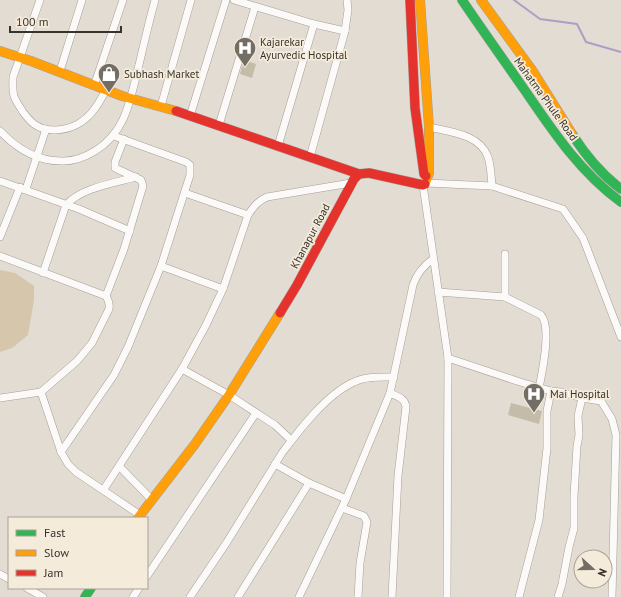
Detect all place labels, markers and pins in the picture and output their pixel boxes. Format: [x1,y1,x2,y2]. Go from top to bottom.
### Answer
hospital icon: Kajarekar Ayurvedic Hospital [232,35,258,68]
place label: Kajarekar Ayurvedic Hospital [260,35,348,62]
shop icon: Subhash Market [96,61,122,94]
place label: Subhash Market [124,67,199,81]
hospital icon: Mai Hospital [521,381,547,414]
place label: Mai Hospital [550,387,610,401]

